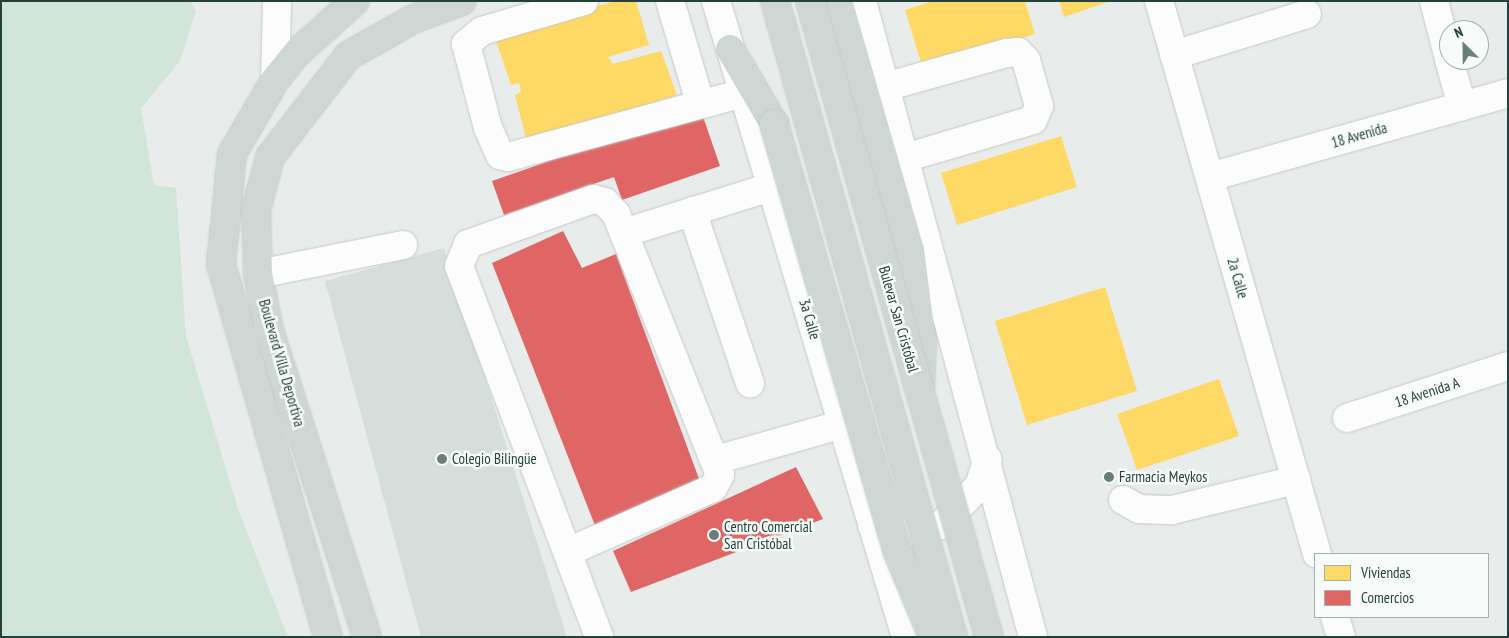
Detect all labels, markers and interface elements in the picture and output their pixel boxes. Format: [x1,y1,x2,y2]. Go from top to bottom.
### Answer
north arrow [1439,20,1489,70]
text: N [1452,22,1466,42]
street label: 18 Avenida [1329,118,1389,152]
street label: 2a Calle [1224,255,1252,301]
street label: Bulevar San Cristóbal [875,264,923,374]
street label: 3a Calle [796,296,824,342]
street label: Boulevard Villa Deportiva [255,297,309,429]
street label: 18 Avenida A [1392,373,1462,411]
place label: Colegio Bilingüe [452,450,537,468]
marker: Colegio Bilingüe [436,453,448,465]
place label: Farmacia Meykos [1119,468,1207,486]
marker: Farmacia Meykos [1103,471,1115,483]
place label: Centro Comercial San Cristóbal [724,517,812,552]
marker: Centro Comercial San Cristóbal [708,529,720,541]
legend [1314,553,1489,618]
text: Viviendas [1361,563,1411,582]
text: Comercios [1361,588,1414,607]

